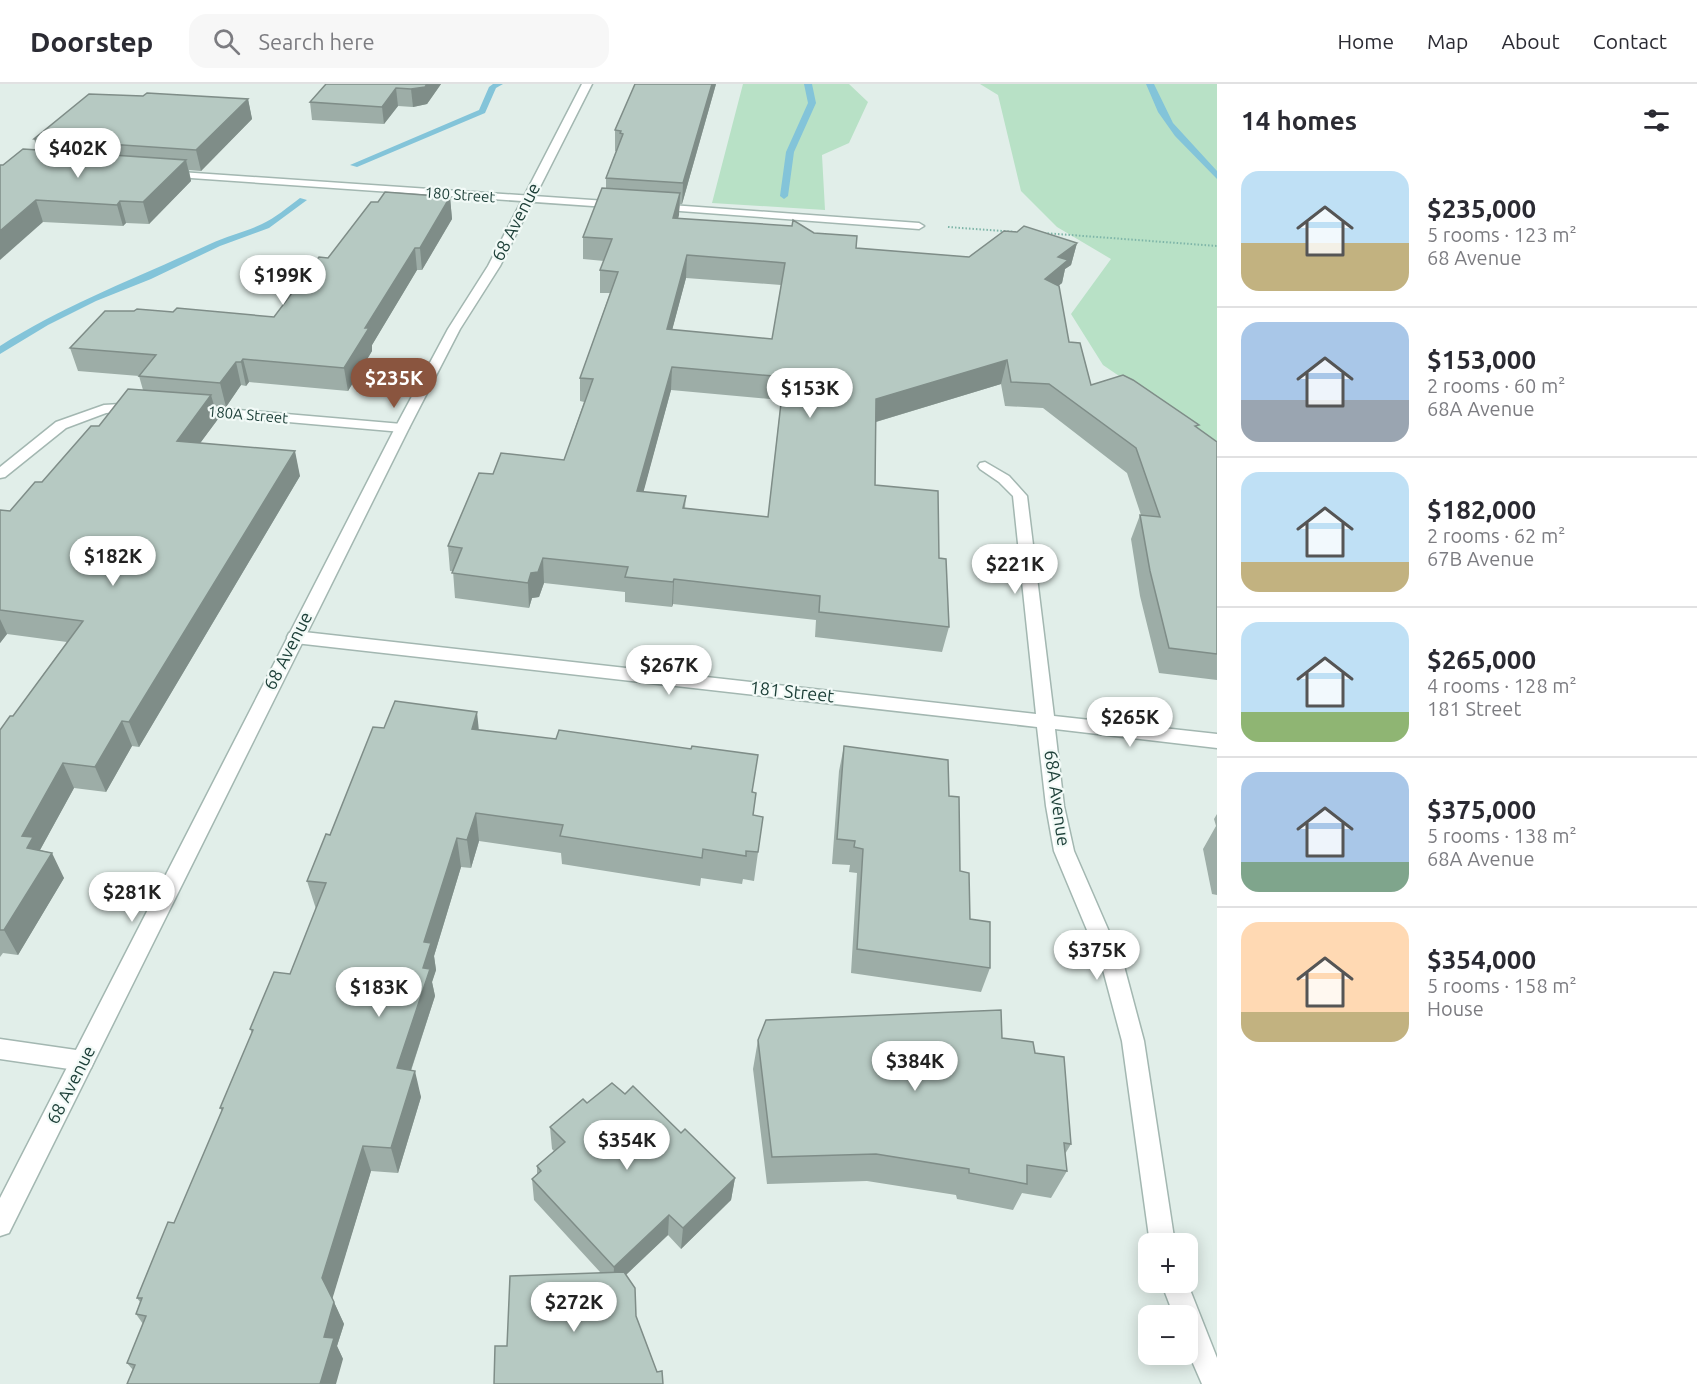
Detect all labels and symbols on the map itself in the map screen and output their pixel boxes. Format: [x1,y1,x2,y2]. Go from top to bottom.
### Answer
pin: $402K [36,128,120,179]
street label: 68 Avenue [487,179,543,264]
street label: 180 Street [424,184,496,205]
pin: $199K [241,255,325,306]
pin: $235K [352,358,436,409]
pin: $153K [768,368,852,419]
street label: 180A Street [207,403,289,426]
pin: $182K [71,536,155,587]
pin: $221K [973,544,1057,595]
street label: 68 Avenue [259,608,315,693]
pin: $267K [627,645,711,696]
street label: 181 Street [749,677,835,705]
pin: $265K [1088,697,1172,748]
street label: 68A Avenue [1041,749,1075,847]
pin: $281K [90,872,174,923]
pin: $375K [1055,930,1139,981]
pin: $183K [337,967,421,1018]
pin: $384K [873,1041,957,1092]
street label: 68 Avenue [42,1042,98,1127]
pin: $354K [585,1120,669,1171]
pin: $272K [532,1282,616,1333]

